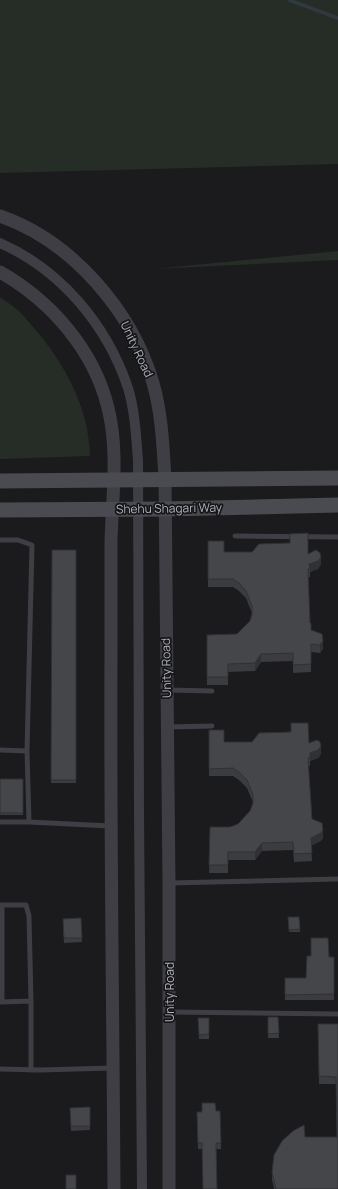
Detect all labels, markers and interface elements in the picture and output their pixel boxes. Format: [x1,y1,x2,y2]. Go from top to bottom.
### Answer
street label: Unity Road [117,318,157,380]
street label: Shehu Shagari Way [116,499,223,517]
street label: Unity Road [157,638,175,698]
street label: Unity Road [161,962,178,1022]

